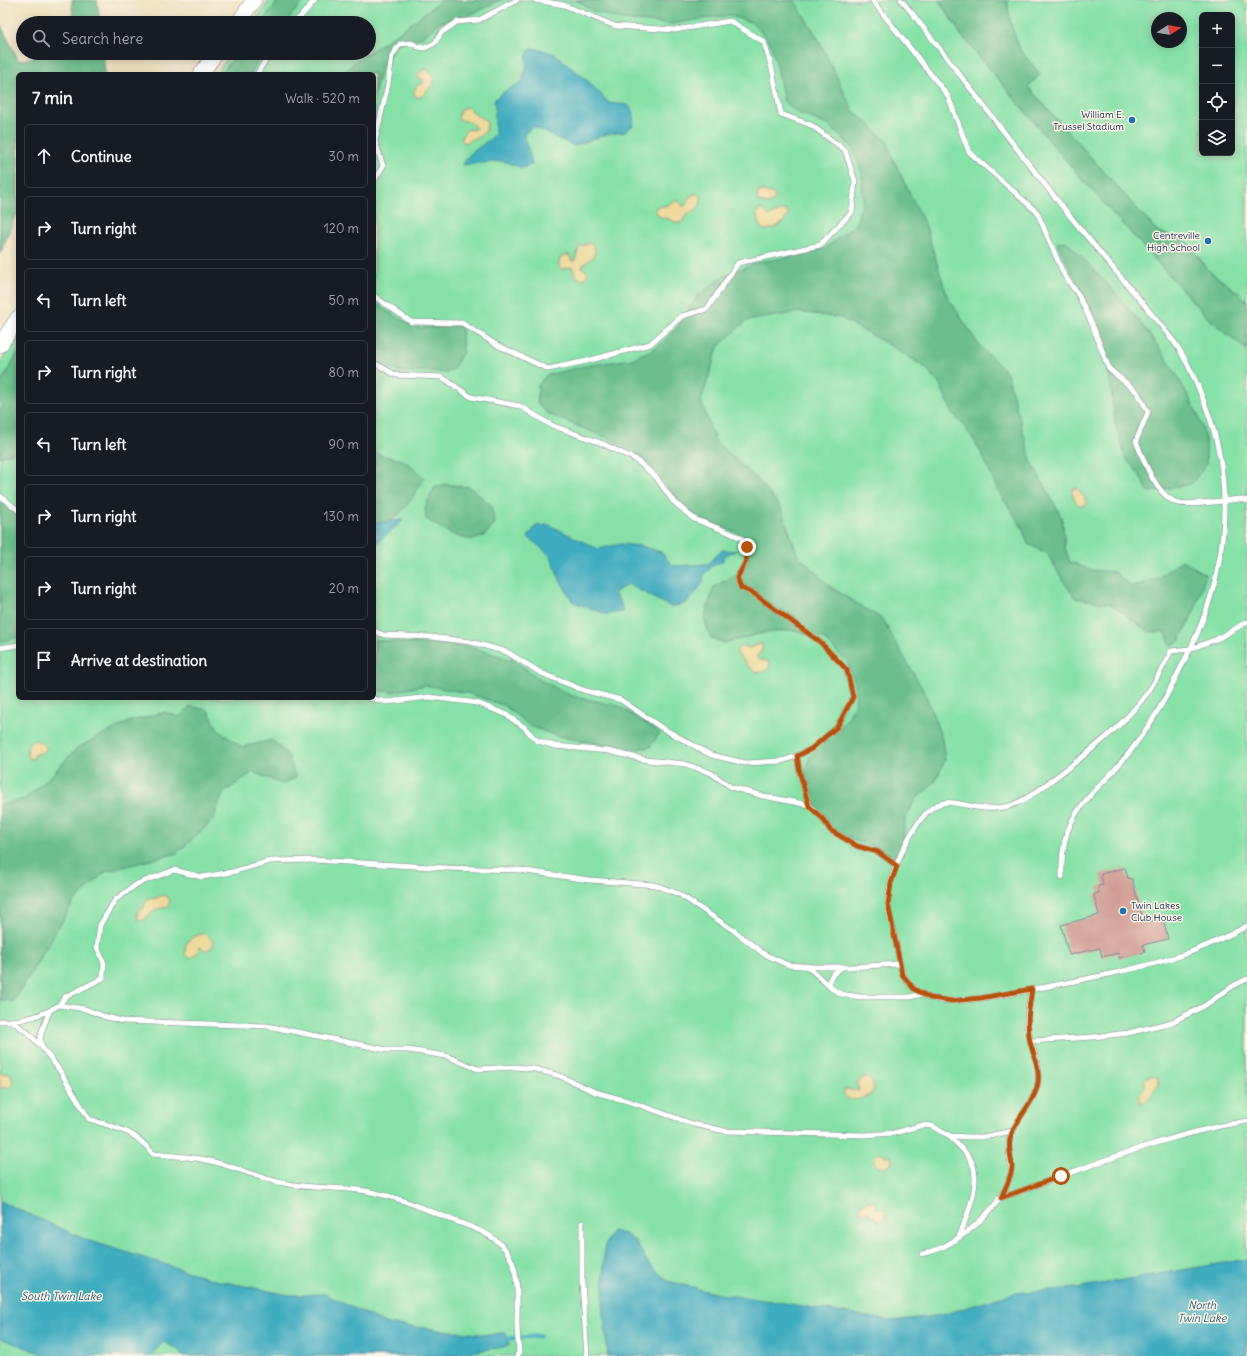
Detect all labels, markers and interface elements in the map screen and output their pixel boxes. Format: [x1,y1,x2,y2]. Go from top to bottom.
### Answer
north arrow [1151,12,1187,48]
map controls [1199,12,1235,156]
button: + [1199,12,1235,48]
search box [16,16,376,60]
icon: search [30,27,52,49]
text: Search here [62,29,143,48]
button: − [1199,48,1235,84]
button: locate [1199,84,1235,120]
text: 7 min [32,87,73,109]
text: Walk · 520 m [285,90,360,107]
place label: William E. Trussel Stadium [1053,108,1124,133]
marker: William E. Trussel Stadium [1127,115,1137,125]
button: layers [1199,120,1235,156]
icon: ahead [33,145,55,167]
text: Continue [71,147,132,166]
text: 30 m [329,148,359,165]
icon: right [33,217,55,239]
text: Turn right [71,219,136,238]
text: 120 m [324,220,359,237]
place label: Centreville High School [1147,229,1200,254]
marker: Centreville High School [1203,236,1213,246]
icon: left [33,289,55,311]
text: Turn left [71,291,126,310]
text: 50 m [328,292,359,309]
icon: right [33,361,55,383]
text: Turn right [71,363,136,382]
text: 80 m [328,364,359,381]
icon: left [33,433,55,455]
text: Turn left [71,435,126,454]
text: 90 m [328,436,359,453]
icon: right [33,505,55,527]
text: Turn right [71,507,136,526]
text: 130 m [323,508,359,525]
route end [738,538,756,556]
icon: right [33,577,55,599]
text: Turn right [71,579,136,598]
text: 20 m [329,580,359,597]
icon: arrive [33,649,55,671]
text: Arrive at destination [71,651,207,670]
place label: Twin Lakes Club House [1131,899,1182,924]
marker: Twin Lakes Club House [1118,906,1128,916]
route start [1052,1167,1070,1185]
water label: South Twin Lake [21,1289,102,1303]
water label: North Twin Lake [1178,1298,1227,1325]

